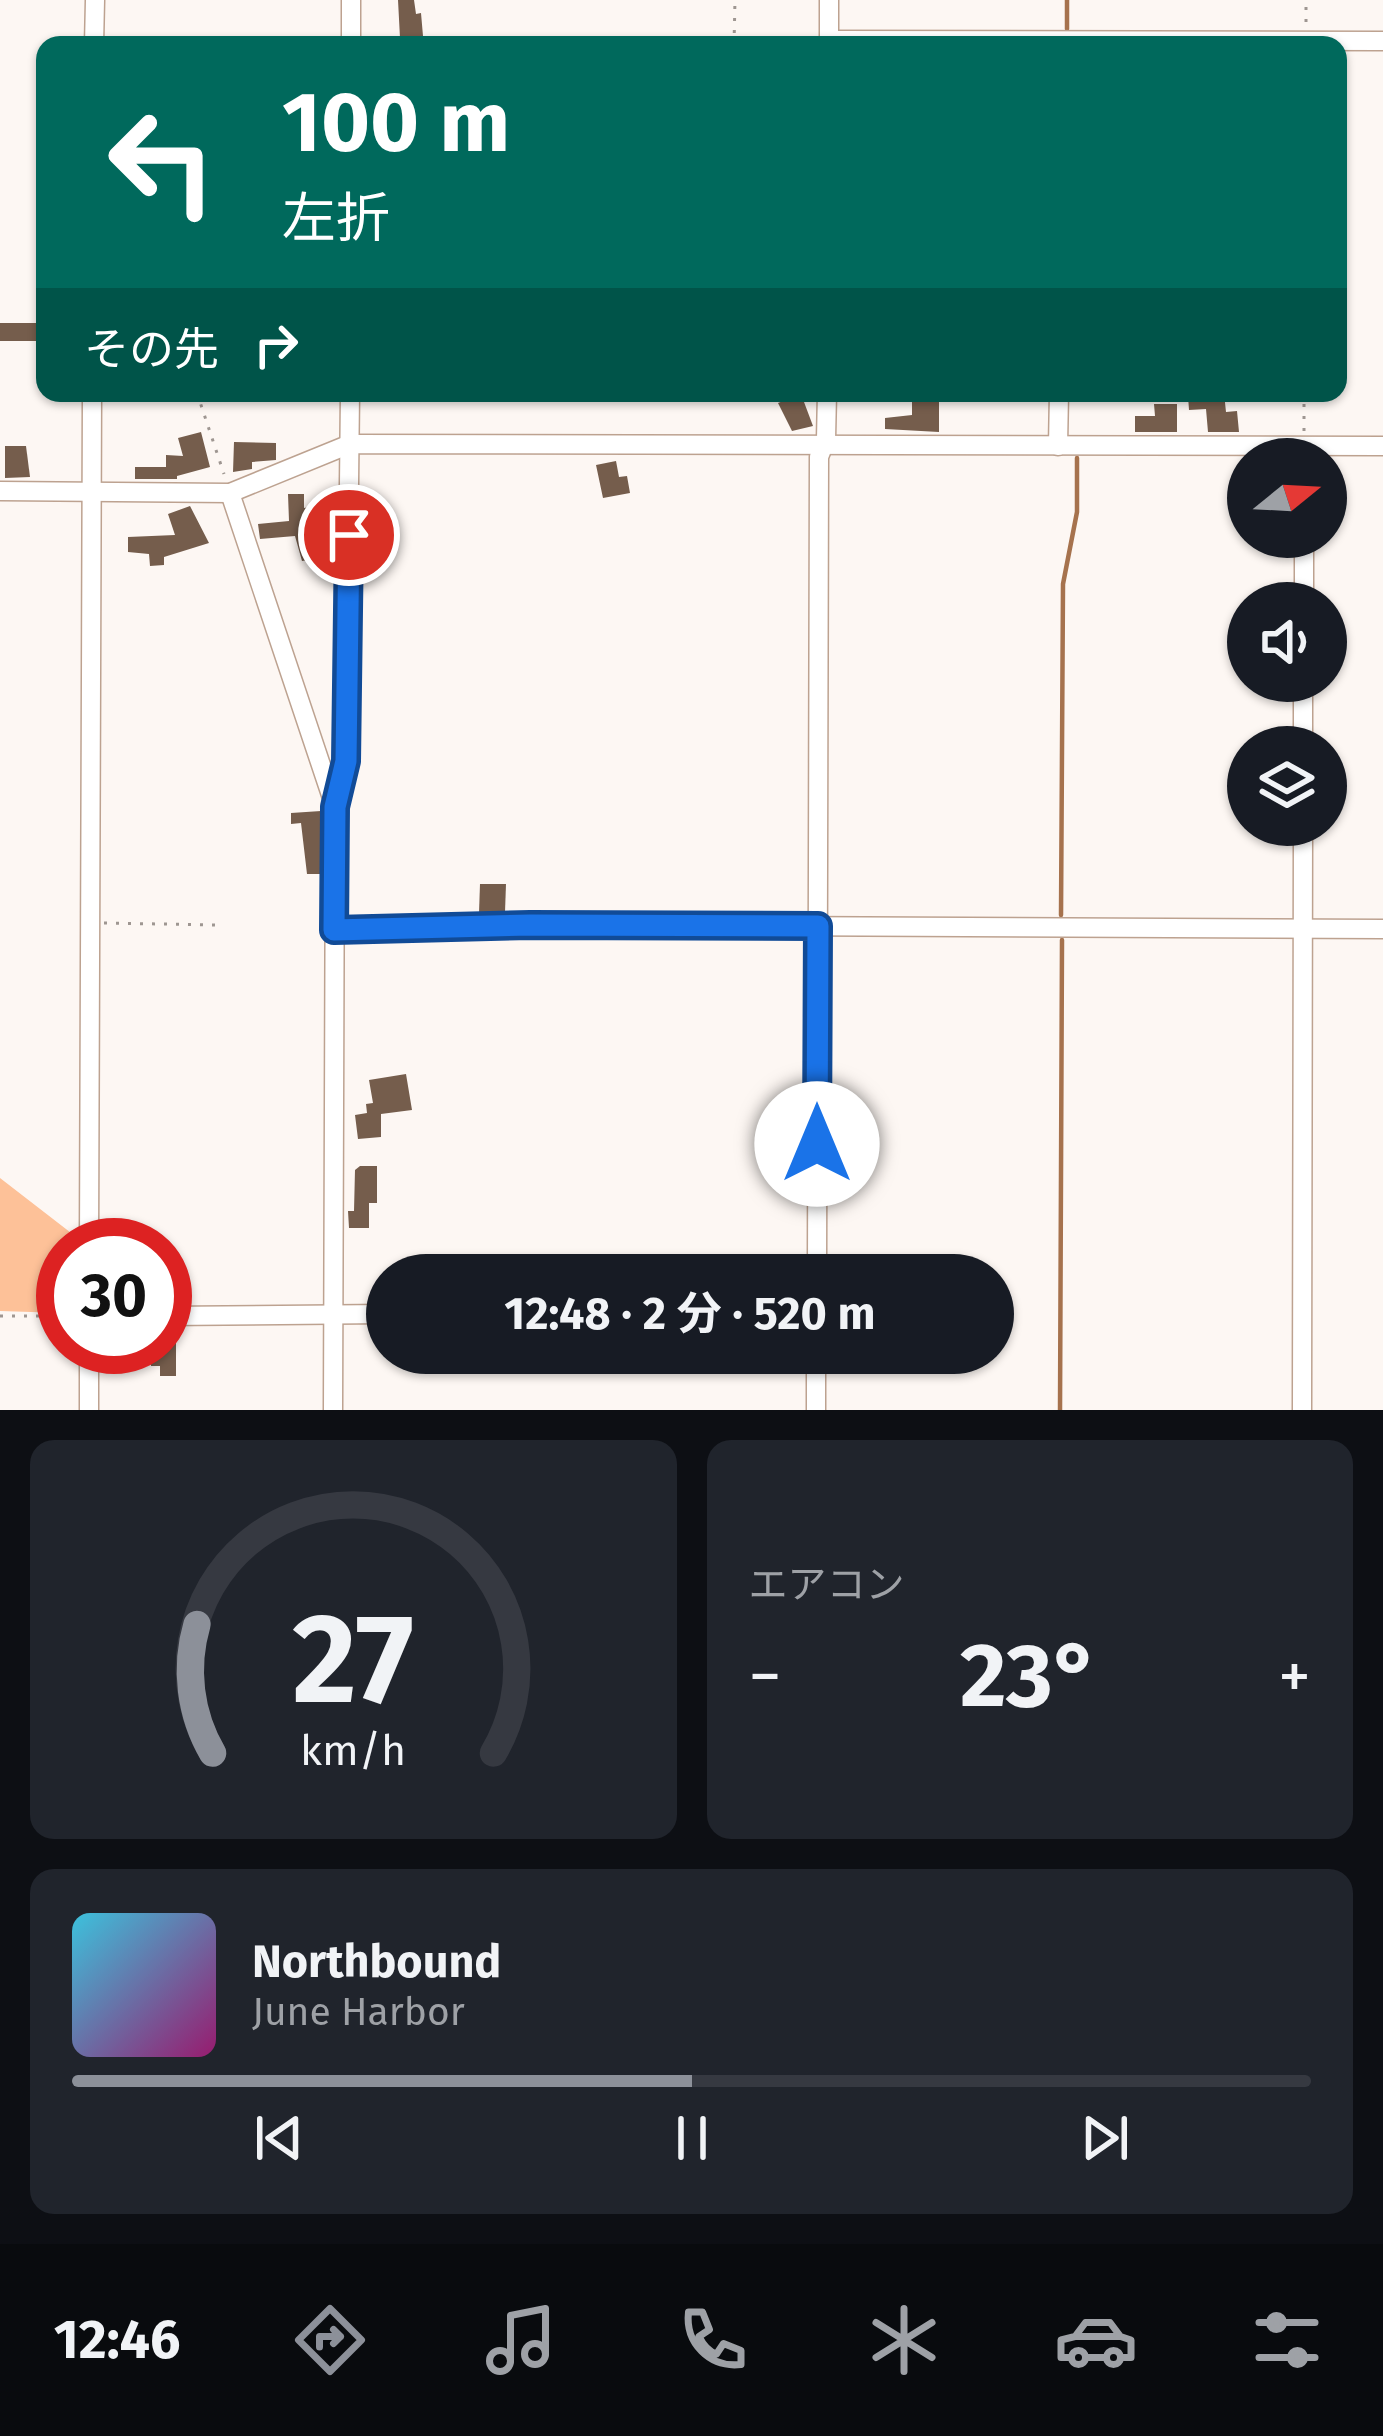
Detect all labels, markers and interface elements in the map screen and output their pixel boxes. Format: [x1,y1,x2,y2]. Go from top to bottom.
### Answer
text: 100 m [282,72,510,173]
icon: left [84,84,240,240]
text: 左折 [282,187,390,251]
icon: right [243,312,309,378]
text: その先 [84,323,219,377]
north arrow [1227,438,1347,558]
map controls [1227,438,1347,846]
pin [298,484,400,586]
icon: arrive [316,502,382,568]
button: sound [1227,582,1347,702]
button: layers [1227,726,1347,846]
position arrow [754,1081,880,1207]
speed limit sign: 30 [36,1218,192,1374]
text: 12:48 · 2 分 · 520 m [504,1287,876,1341]
text: エアコン [749,1562,905,1608]
text: 27 [292,1585,414,1735]
text: 23° [960,1622,1100,1730]
text: − [749,1637,782,1716]
text: + [1278,1637,1311,1716]
text: km/h [300,1724,406,1775]
text: Northbound [252,1935,501,1989]
text: June Harbor [252,1989,465,2035]
icon: previous [246,2105,312,2171]
icon: pause [659,2105,725,2171]
icon: next [1072,2105,1138,2171]
icon: directions [288,2298,372,2382]
icon: music [479,2298,563,2382]
icon: phone [671,2298,755,2382]
icon: climate [862,2298,946,2382]
icon: car [1054,2298,1138,2382]
icon: filters [1245,2298,1329,2382]
text: 12:46 [54,2308,180,2372]

